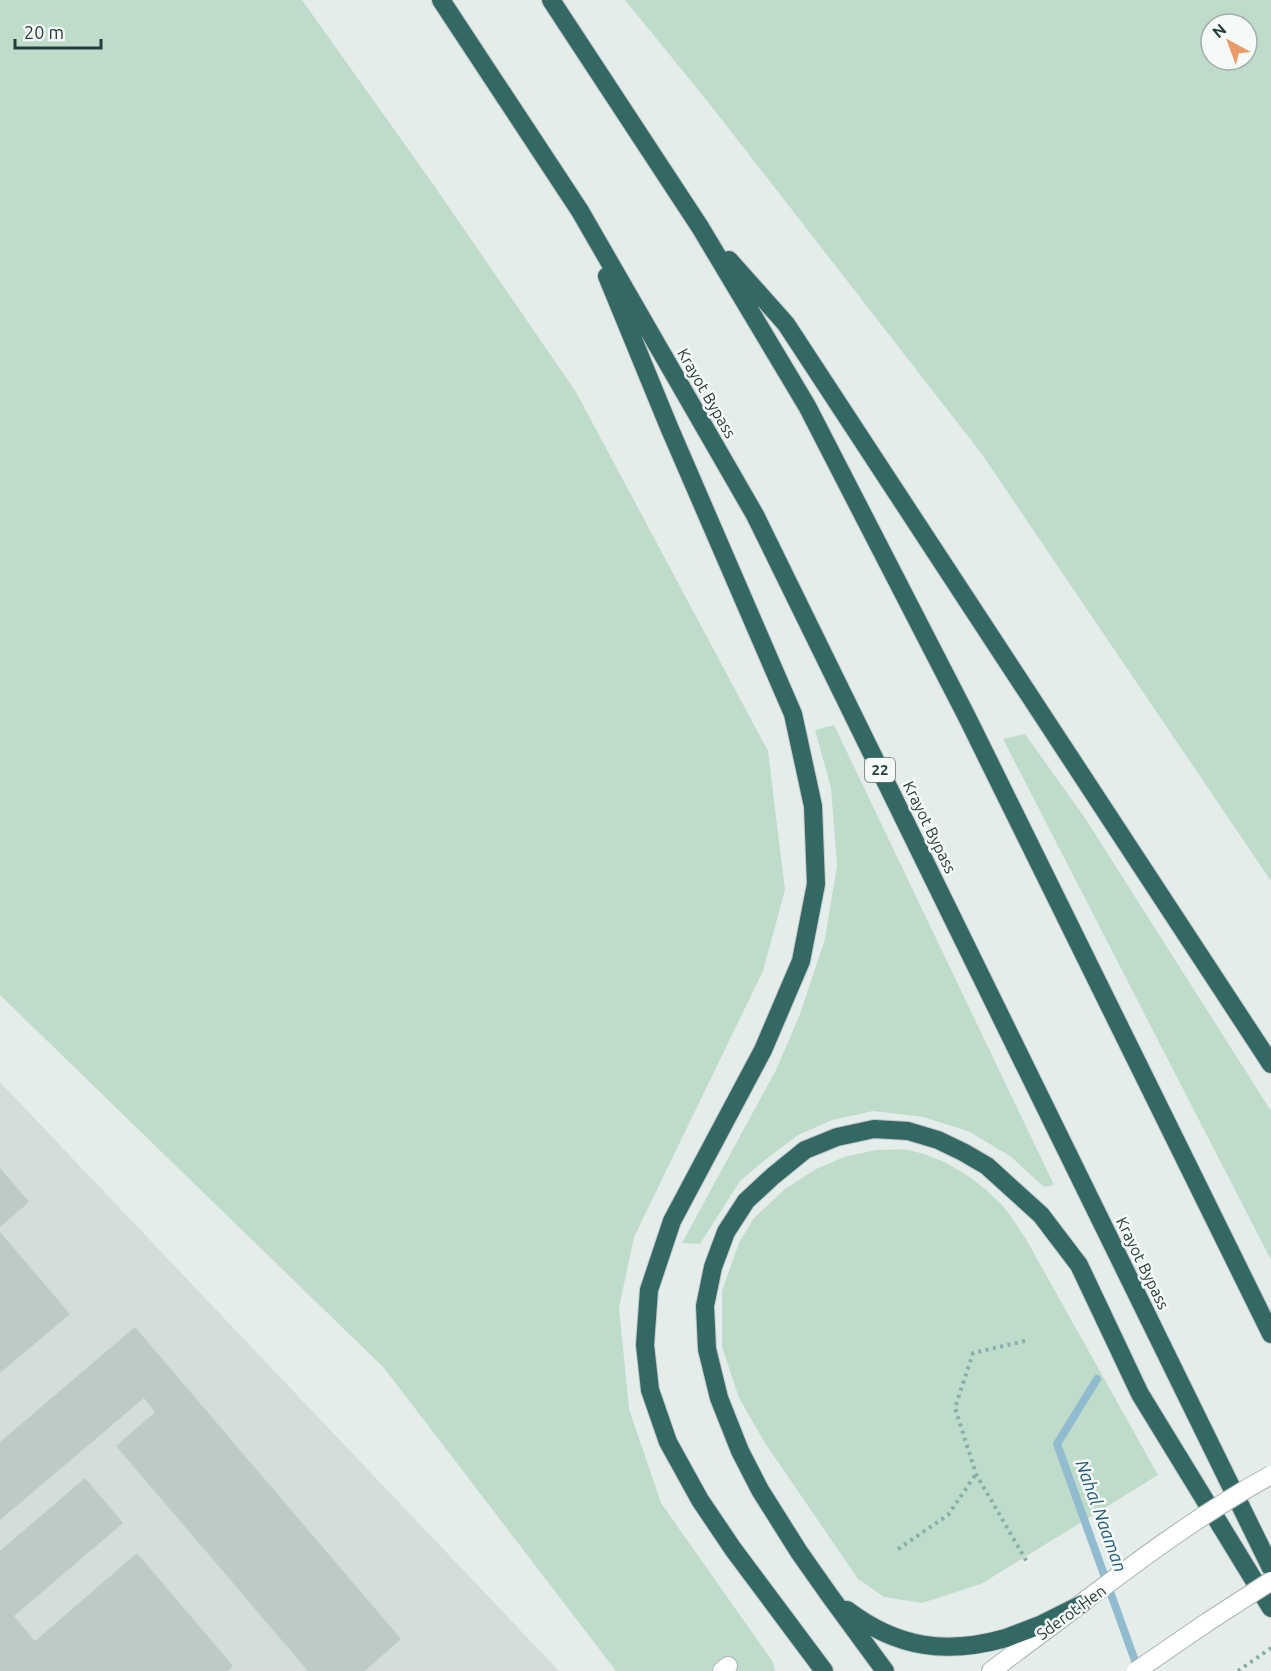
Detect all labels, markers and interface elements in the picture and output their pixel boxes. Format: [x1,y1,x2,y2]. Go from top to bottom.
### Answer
scale bar [15,12,100,50]
north arrow [1199,12,1259,72]
text: N [1209,20,1230,41]
text: 20 m [24,22,64,42]
street label: Krayot Bypass [674,345,740,441]
road number: 22 [865,758,895,782]
street label: Krayot Bypass [900,778,960,876]
street label: Krayot Bypass [1113,1214,1173,1312]
water label: Nahal Naaman [1072,1457,1131,1574]
street label: Sderot Hen [1033,1581,1109,1643]

